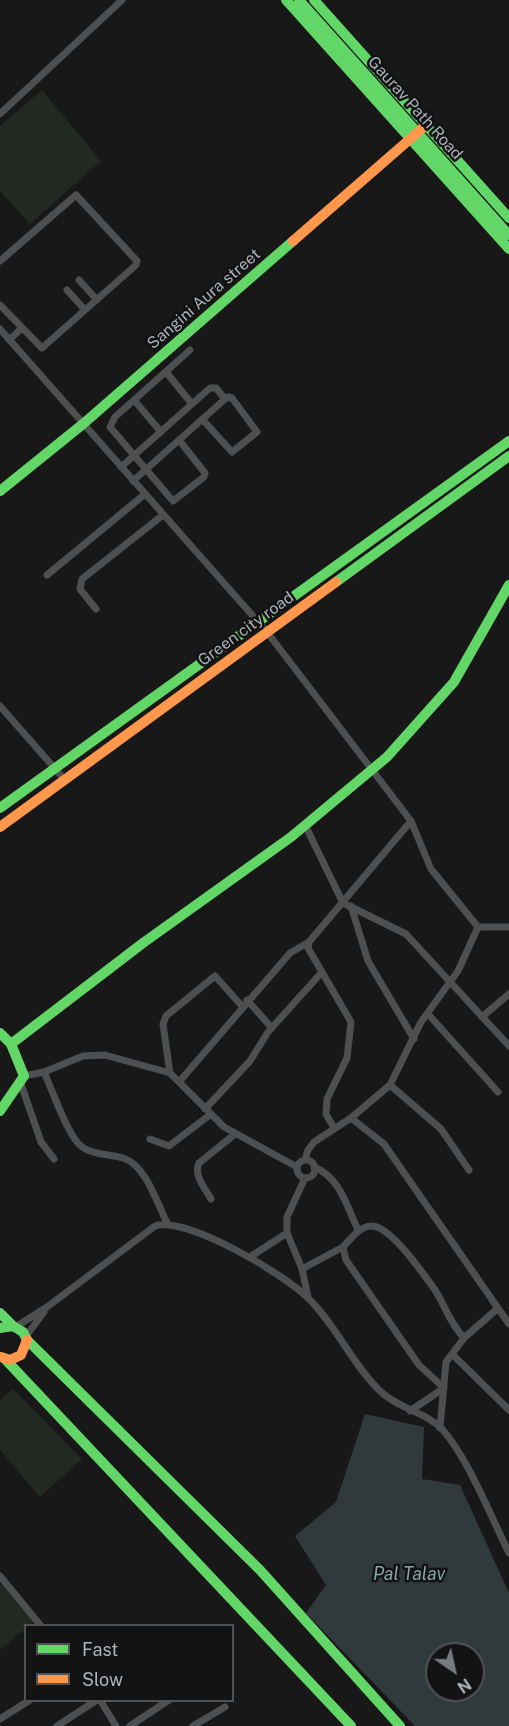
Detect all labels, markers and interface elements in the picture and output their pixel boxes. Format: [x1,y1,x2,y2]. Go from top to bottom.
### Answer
street label: Gaurav Path Road [364,52,466,164]
street label: Sangini Aura street [144,245,264,353]
street label: Green city road [194,588,298,670]
water label: Pal Talav [373,1563,445,1585]
legend [24,1624,234,1702]
text: Fast [82,1639,118,1660]
north arrow [425,1642,485,1702]
text: Slow [82,1669,123,1690]
text: N [454,1674,475,1697]

